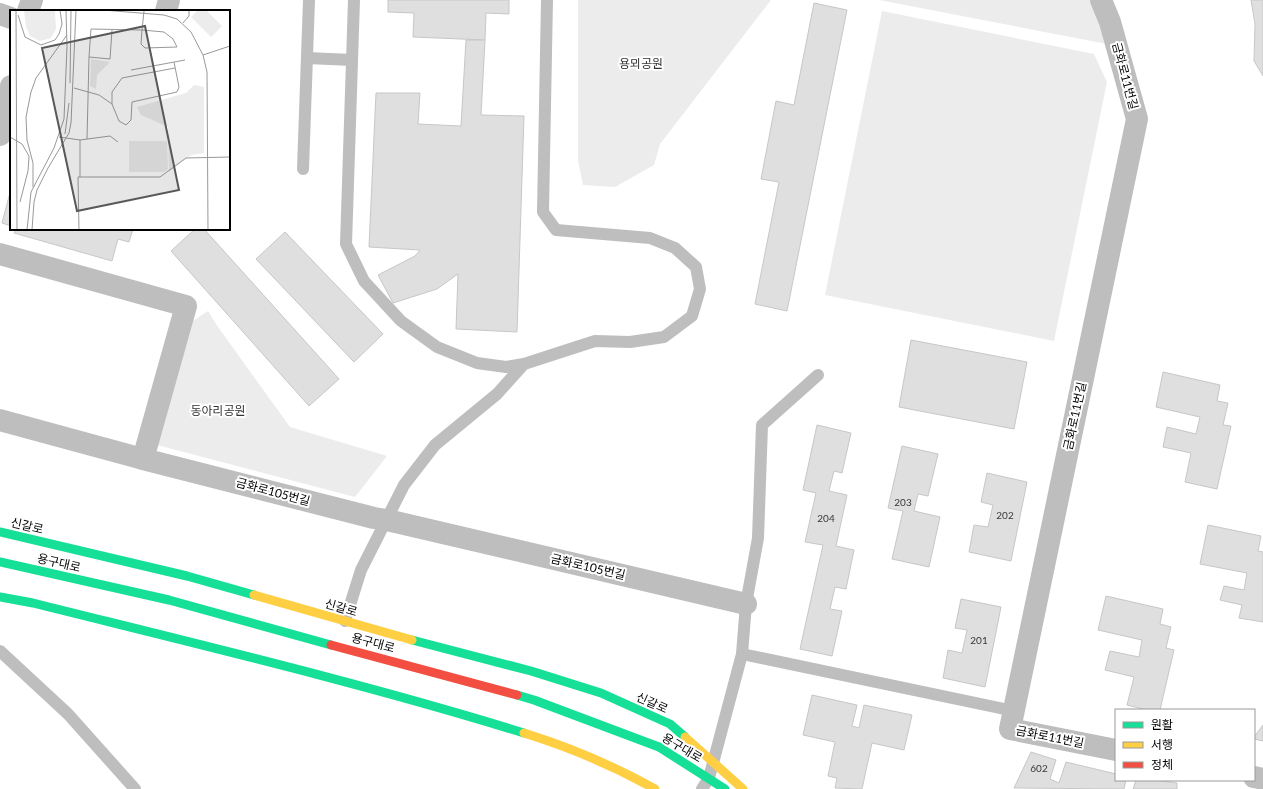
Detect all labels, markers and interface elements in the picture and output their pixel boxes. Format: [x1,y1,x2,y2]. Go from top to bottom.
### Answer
inset map [10,10,230,230]
street label: 금화로11번길 [1109,41,1142,111]
park label: 용뫼공원 [619,56,663,71]
street label: 금화로11번길 [1060,381,1089,451]
park label: 동아리공원 [190,403,246,418]
street label: 금화로105번길 [234,474,312,509]
house number: 203 [894,496,912,508]
house number: 202 [996,509,1014,521]
house number: 204 [817,512,835,524]
street label: 신갈로 [9,514,45,537]
street label: 용구대로 [36,550,82,575]
street label: 금화로105번길 [549,551,627,582]
street label: 신갈로 [323,596,359,619]
street label: 용구대로 [350,630,396,655]
house number: 201 [970,634,988,646]
street label: 신갈로 [634,689,670,716]
legend [1115,709,1255,781]
text: 원활 [1151,717,1173,732]
street label: 금화로11번길 [1015,723,1085,750]
street label: 용구대로 [659,730,705,765]
text: 서행 [1151,737,1173,752]
text: 정체 [1151,757,1173,772]
house number: 602 [1030,762,1048,774]

